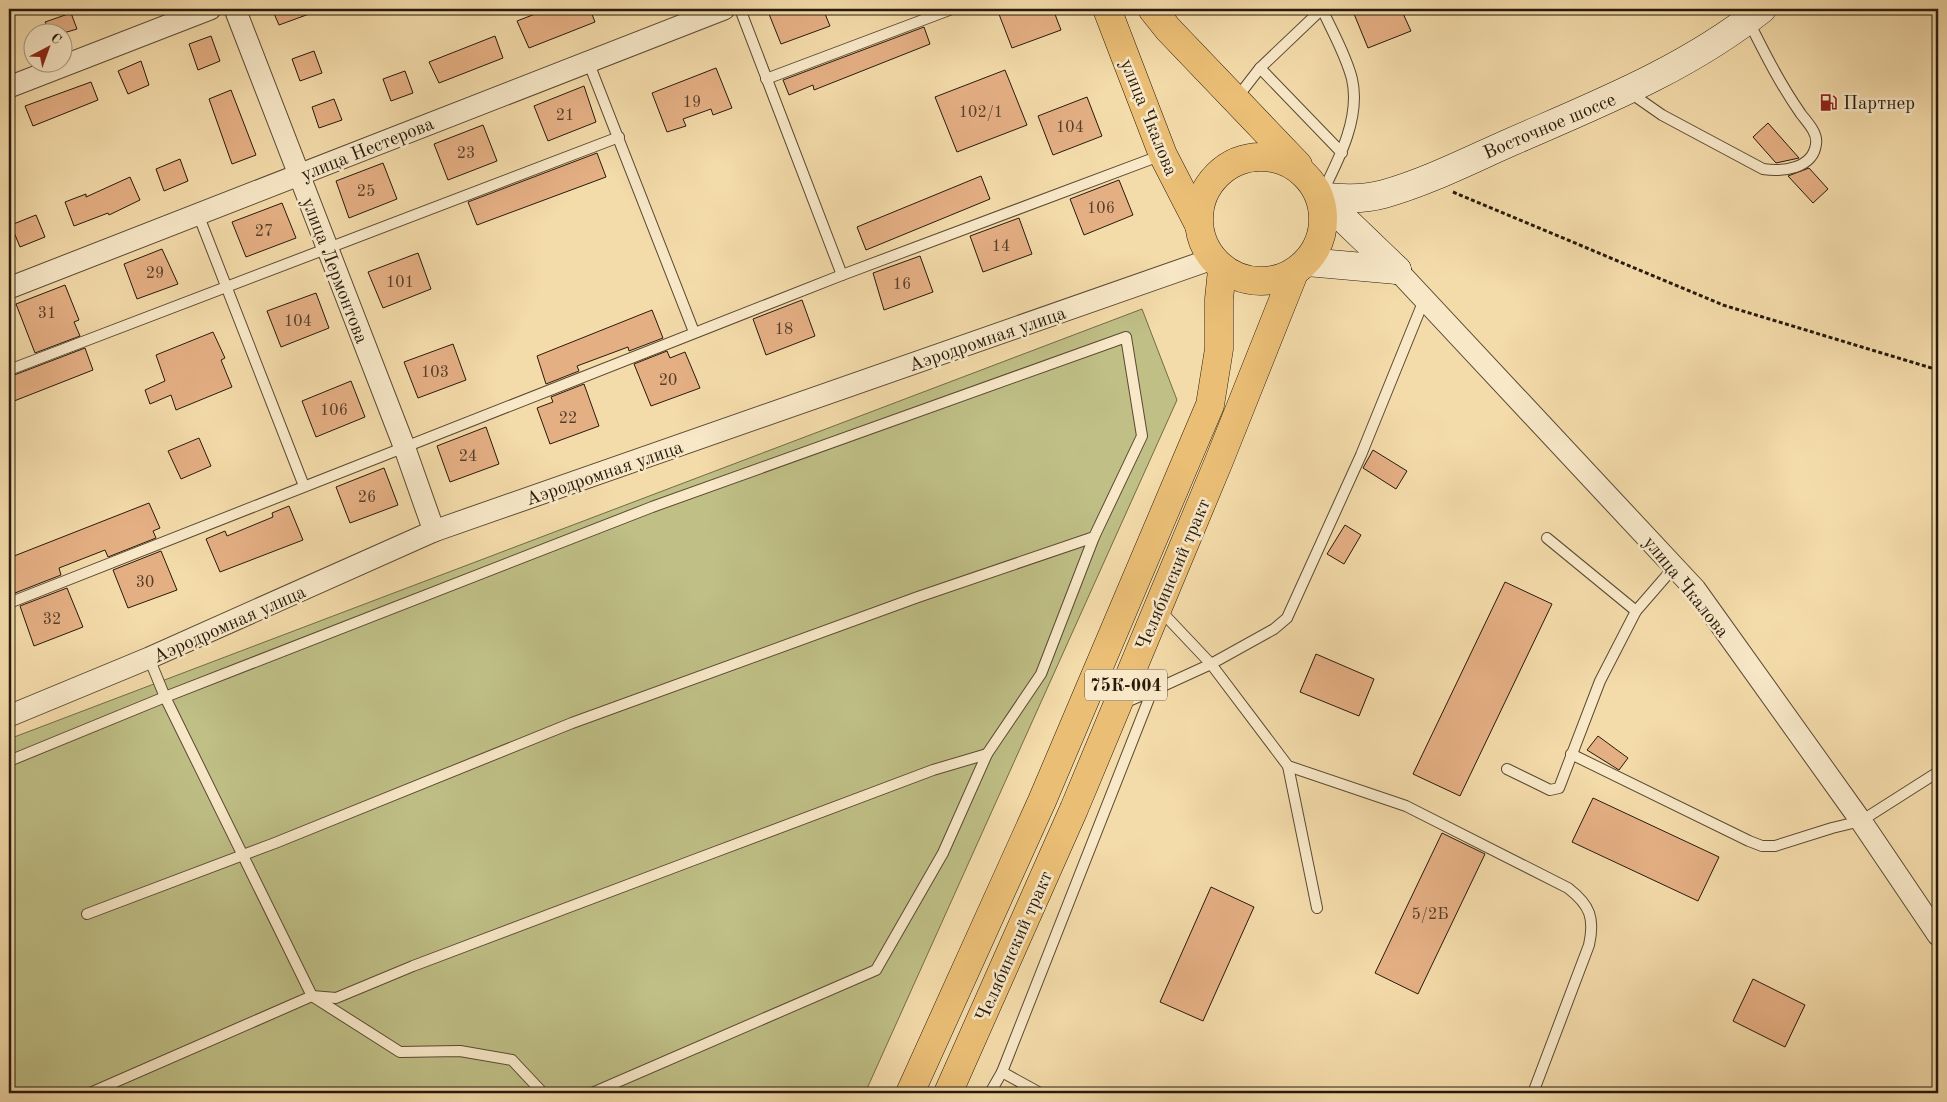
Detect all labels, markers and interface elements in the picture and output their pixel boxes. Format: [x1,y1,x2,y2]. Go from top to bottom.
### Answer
north arrow [22,22,72,72]
text: С [48,31,64,47]
street label: улица Чкалова [1116,57,1180,180]
street label: Восточное шоссе [1481,91,1619,164]
fuel station icon: Партнер [1819,92,1839,112]
house number: 19 [683,95,701,111]
place label: Партнер [1843,95,1915,114]
house number: 102/1 [959,105,1003,121]
house number: 21 [556,108,574,124]
street label: улица Нестерова [299,115,438,186]
house number: 104 [1056,120,1084,136]
house number: 23 [457,146,475,162]
house number: 25 [357,184,375,200]
street label: улица Лермонтова [297,195,371,347]
house number: 106 [1087,201,1115,217]
house number: 27 [255,224,273,240]
house number: 14 [992,239,1010,255]
house number: 29 [146,266,164,282]
house number: 101 [386,275,414,291]
house number: 16 [893,277,911,293]
street label: Аэродромная улица [907,304,1069,376]
house number: 31 [38,306,56,322]
house number: 104 [284,314,312,330]
house number: 18 [775,322,793,338]
house number: 103 [421,365,449,381]
house number: 20 [659,373,677,389]
house number: 106 [320,403,348,419]
house number: 22 [559,411,577,427]
street label: Аэродромная улица [524,438,686,510]
house number: 24 [459,449,477,465]
house number: 26 [358,490,376,506]
street label: Челябинский тракт [1134,496,1215,653]
street label: улица Чкалова [1639,533,1732,642]
house number: 30 [136,575,154,591]
street label: Аэродромная улица [151,583,310,667]
house number: 32 [43,612,61,628]
road number: 75К-004 [1085,670,1167,700]
street label: Челябинский тракт [974,869,1057,1025]
house number: 5/2Б [1411,907,1449,923]

